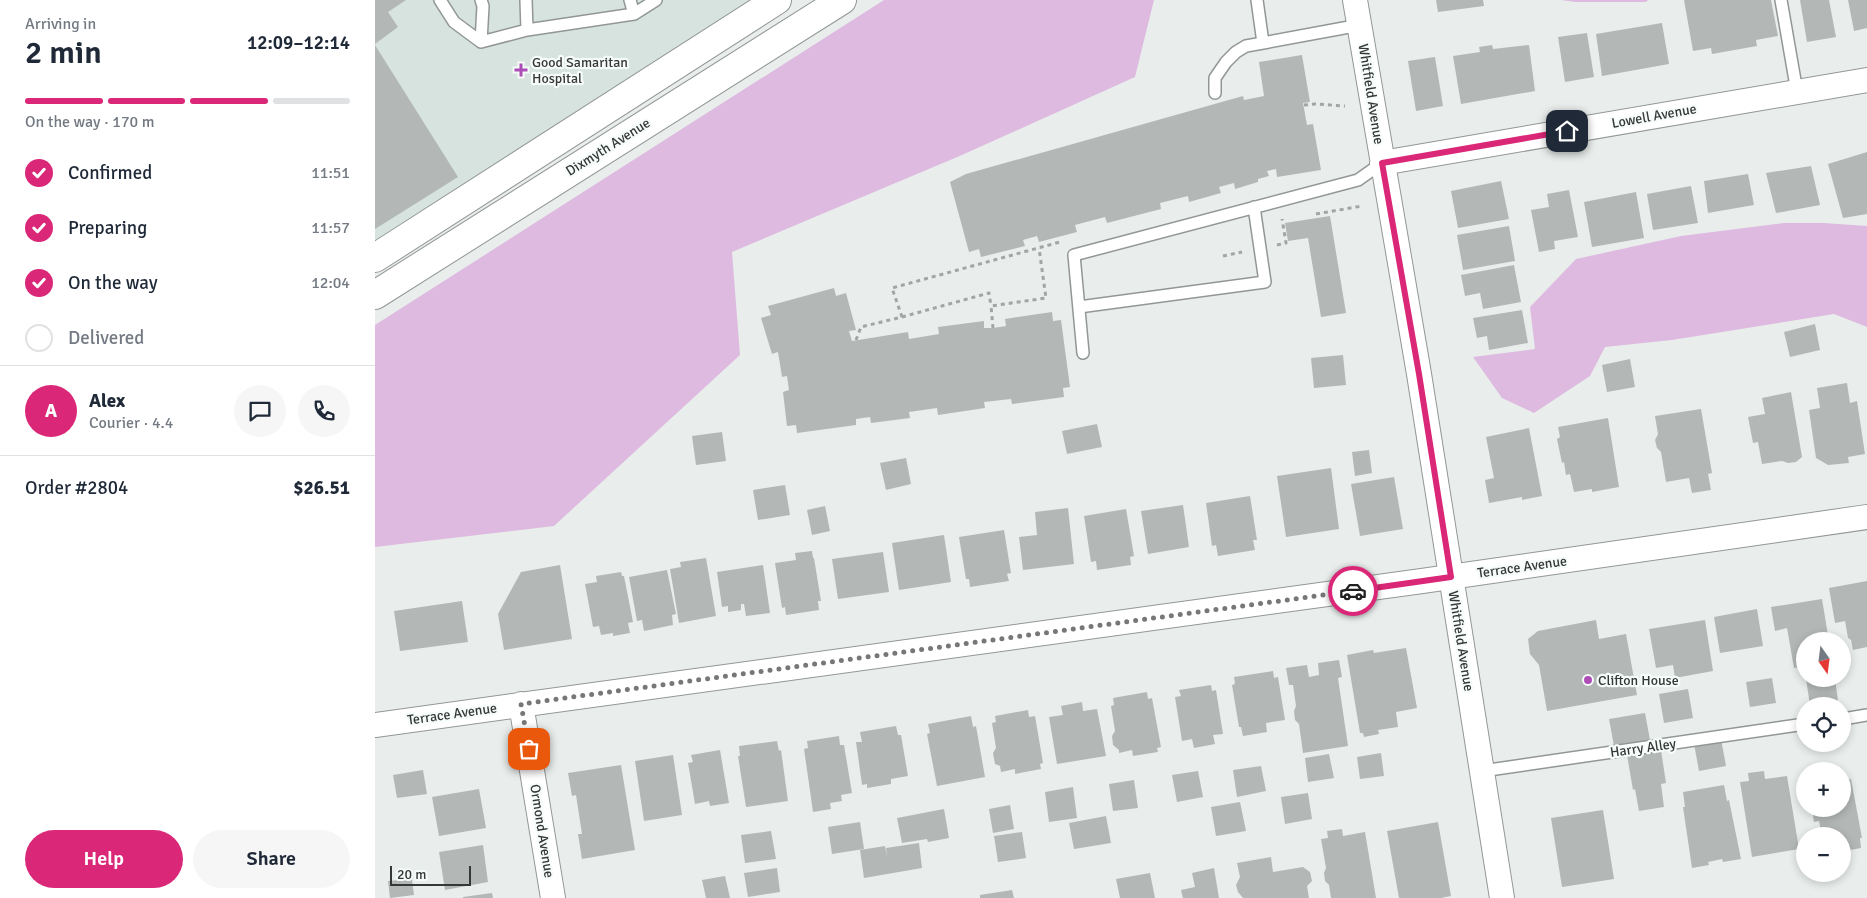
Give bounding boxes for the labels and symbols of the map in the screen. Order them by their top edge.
street label: Whitfield Avenue [1355,42,1387,146]
place label: Good Samaritan Hospital [532,54,628,87]
marker: Good Samaritan Hospital [514,63,528,77]
street label: Lowell Avenue [1610,100,1698,132]
pin [1546,110,1588,152]
street label: Dixmyth Avenue [563,114,653,180]
street label: Terrace Avenue [1476,552,1568,582]
courier [1328,566,1378,616]
street label: Whitfield Avenue [1445,589,1477,693]
north arrow [1796,632,1851,688]
place label: Clifton House [1598,672,1679,689]
marker: Clifton House [1582,674,1594,686]
street label: Terrace Avenue [406,699,498,729]
pin [508,728,550,770]
street label: Harry Alley [1609,735,1678,761]
street label: Ormond Avenue [526,783,558,879]
scale bar [390,863,471,886]

